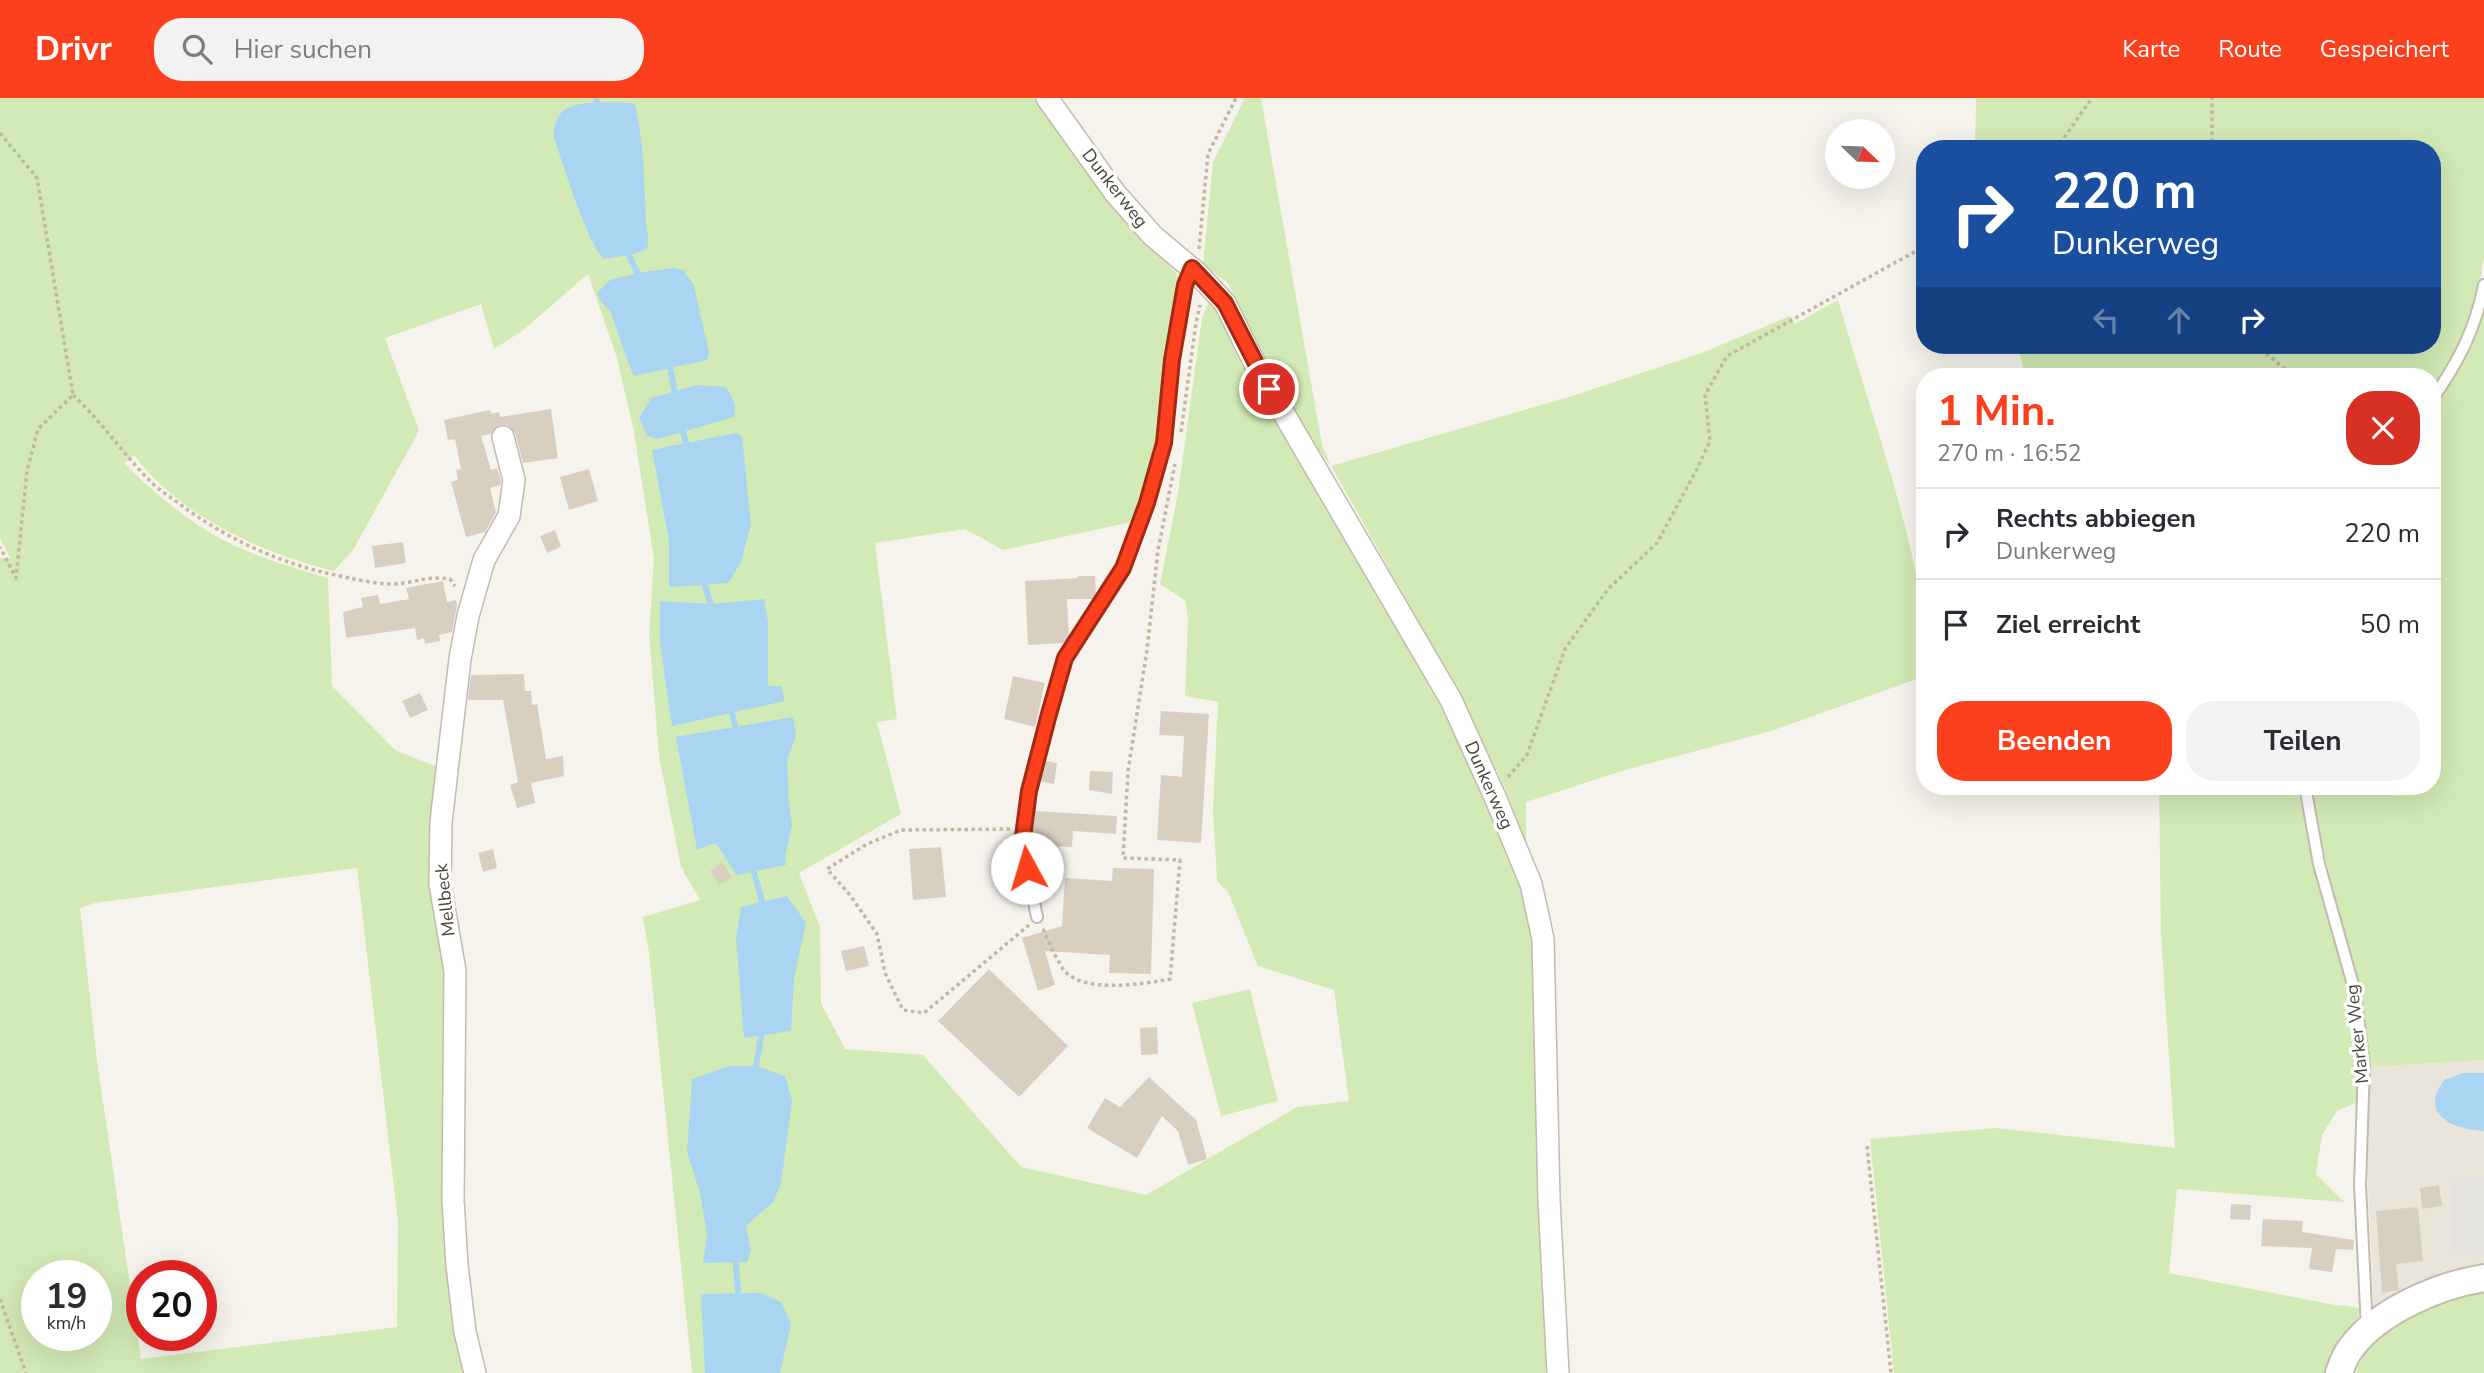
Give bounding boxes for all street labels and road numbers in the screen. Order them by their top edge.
street label: Dunkerweg [1077,144,1153,232]
street label: Dunkerweg [1459,737,1519,833]
street label: Mellbeck [429,861,461,938]
street label: Marker Weg [2340,983,2374,1085]

